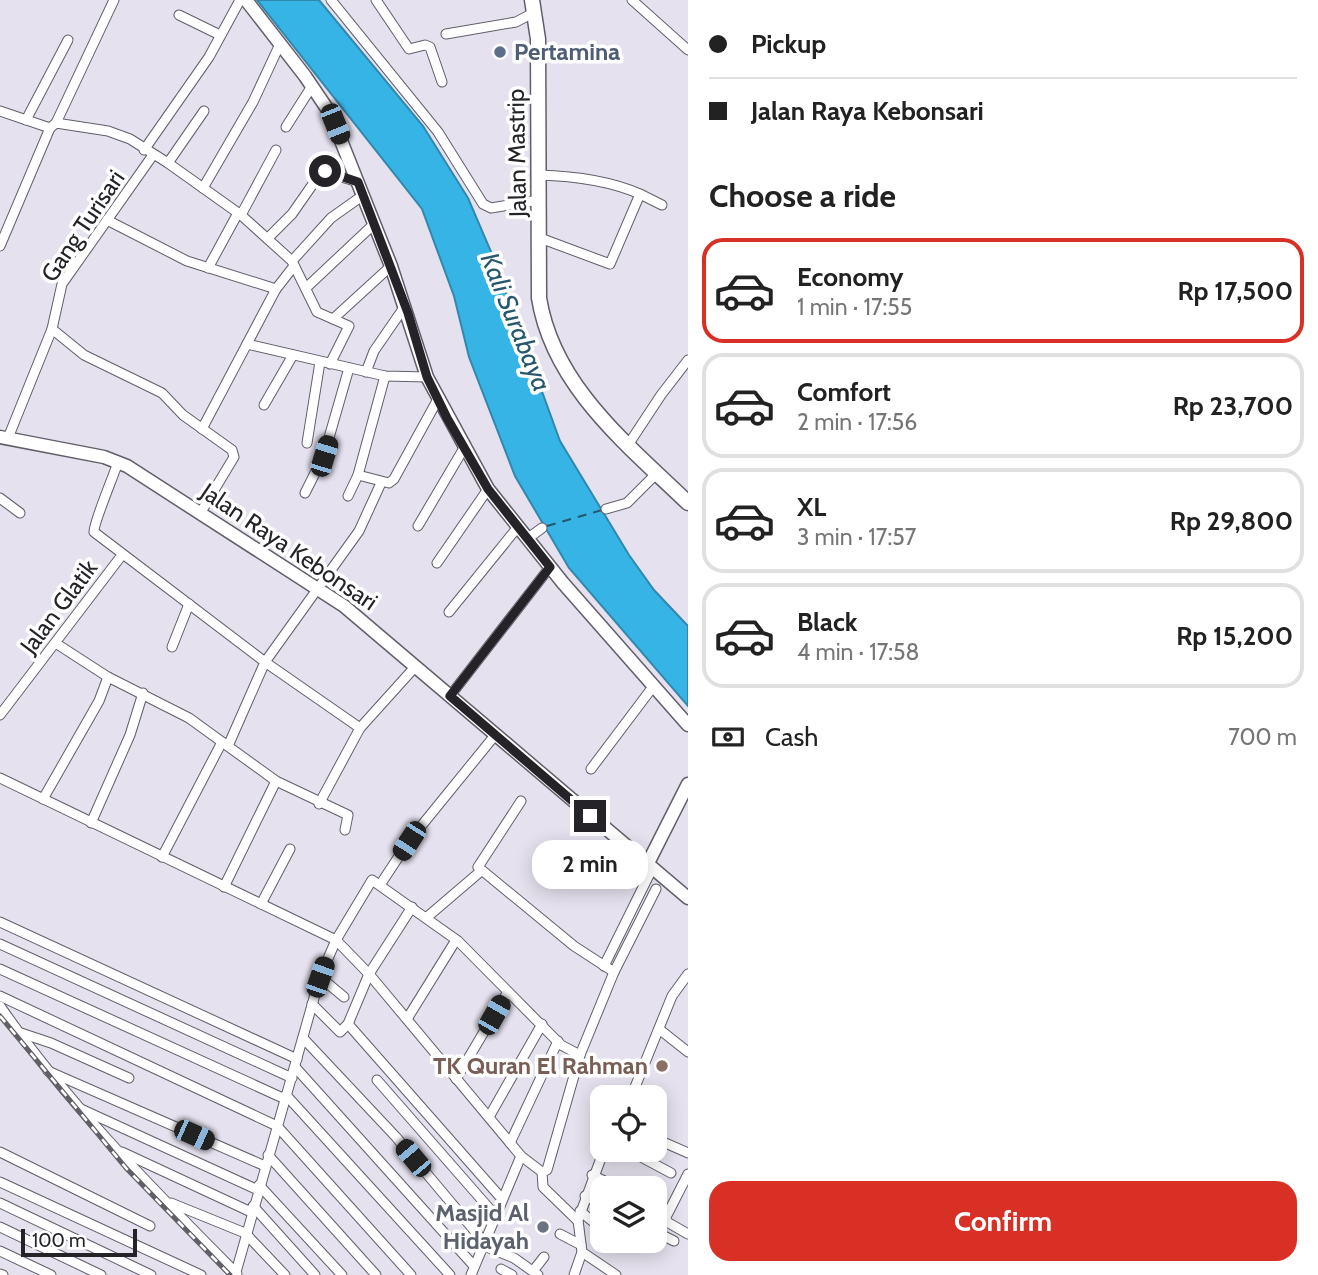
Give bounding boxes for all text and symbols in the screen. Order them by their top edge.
text: Pickup [751,28,826,60]
place label: Pertamina [514,37,620,66]
marker: Pertamina [492,44,508,60]
street label: Jalan Mastrip [501,89,532,218]
text: Jalan Raya Kebonsari [751,95,984,127]
car [318,101,353,147]
route start [309,155,341,187]
street label: Gang Turisari [35,164,131,287]
text: Choose a ride [709,176,896,215]
water label: Kali Surabaya [474,248,558,396]
icon: car [713,259,776,322]
text: Economy [797,261,903,293]
text: Rp 17,500 [1178,275,1293,307]
text: 1 min · 17:55 [797,293,912,321]
icon: car [713,374,776,437]
text: Comfort [797,376,891,408]
text: Rp 23,700 [1173,390,1293,422]
text: 2 min · 17:56 [797,408,917,436]
car [308,433,341,479]
street label: Jalan Raya Kebonsari [195,476,383,616]
icon: car [713,489,776,552]
text: XL [797,491,826,523]
text: Rp 29,800 [1170,505,1293,537]
text: 3 min · 17:57 [797,523,916,551]
street label: Jalan Glatik [13,554,104,660]
icon: car [713,604,776,667]
text: Black [797,606,857,638]
text: Rp 15,200 [1176,620,1293,652]
text: 4 min · 17:58 [797,638,919,666]
icon: cash [709,718,747,756]
text: Cash [765,721,818,753]
text: 700 m [1228,723,1297,751]
route end [574,800,606,832]
car [389,818,430,864]
callout: 2 min [532,840,648,890]
text: 2 min [562,850,618,878]
car [304,954,337,1000]
car [475,992,514,1038]
place label: TK Quran El Rahman [433,1051,648,1080]
marker: TK Quran El Rahman [654,1058,670,1074]
map controls [590,1085,667,1253]
button: locate [590,1085,667,1162]
car [171,1117,218,1153]
car [392,1135,435,1181]
button: layers [590,1176,667,1253]
button: Confirm [709,1181,1297,1261]
place label: Masjid Al Hidayah [435,1198,529,1255]
marker: Masjid Al Hidayah [535,1219,551,1235]
scale bar [21,1226,136,1258]
text: 100 m [32,1229,86,1252]

